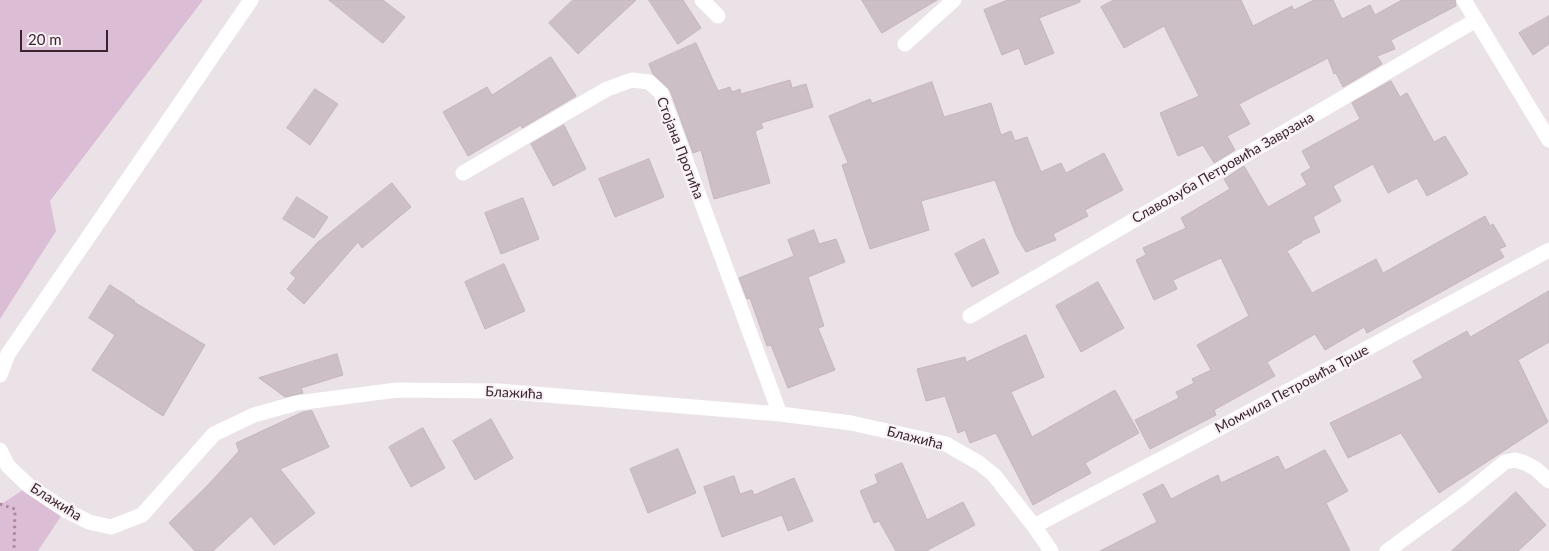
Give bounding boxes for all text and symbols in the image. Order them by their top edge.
scale bar [22,20,110,52]
text: 20 m [28,30,62,48]
street label: Стојана Протића [653,95,707,201]
street label: Славољуба Петровића Заврзана [1129,109,1317,227]
street label: Момчила Петровића Трше [1212,341,1372,437]
street label: Блажића [485,383,543,403]
street label: Блажића [885,423,945,453]
street label: Блажића [27,480,85,524]

